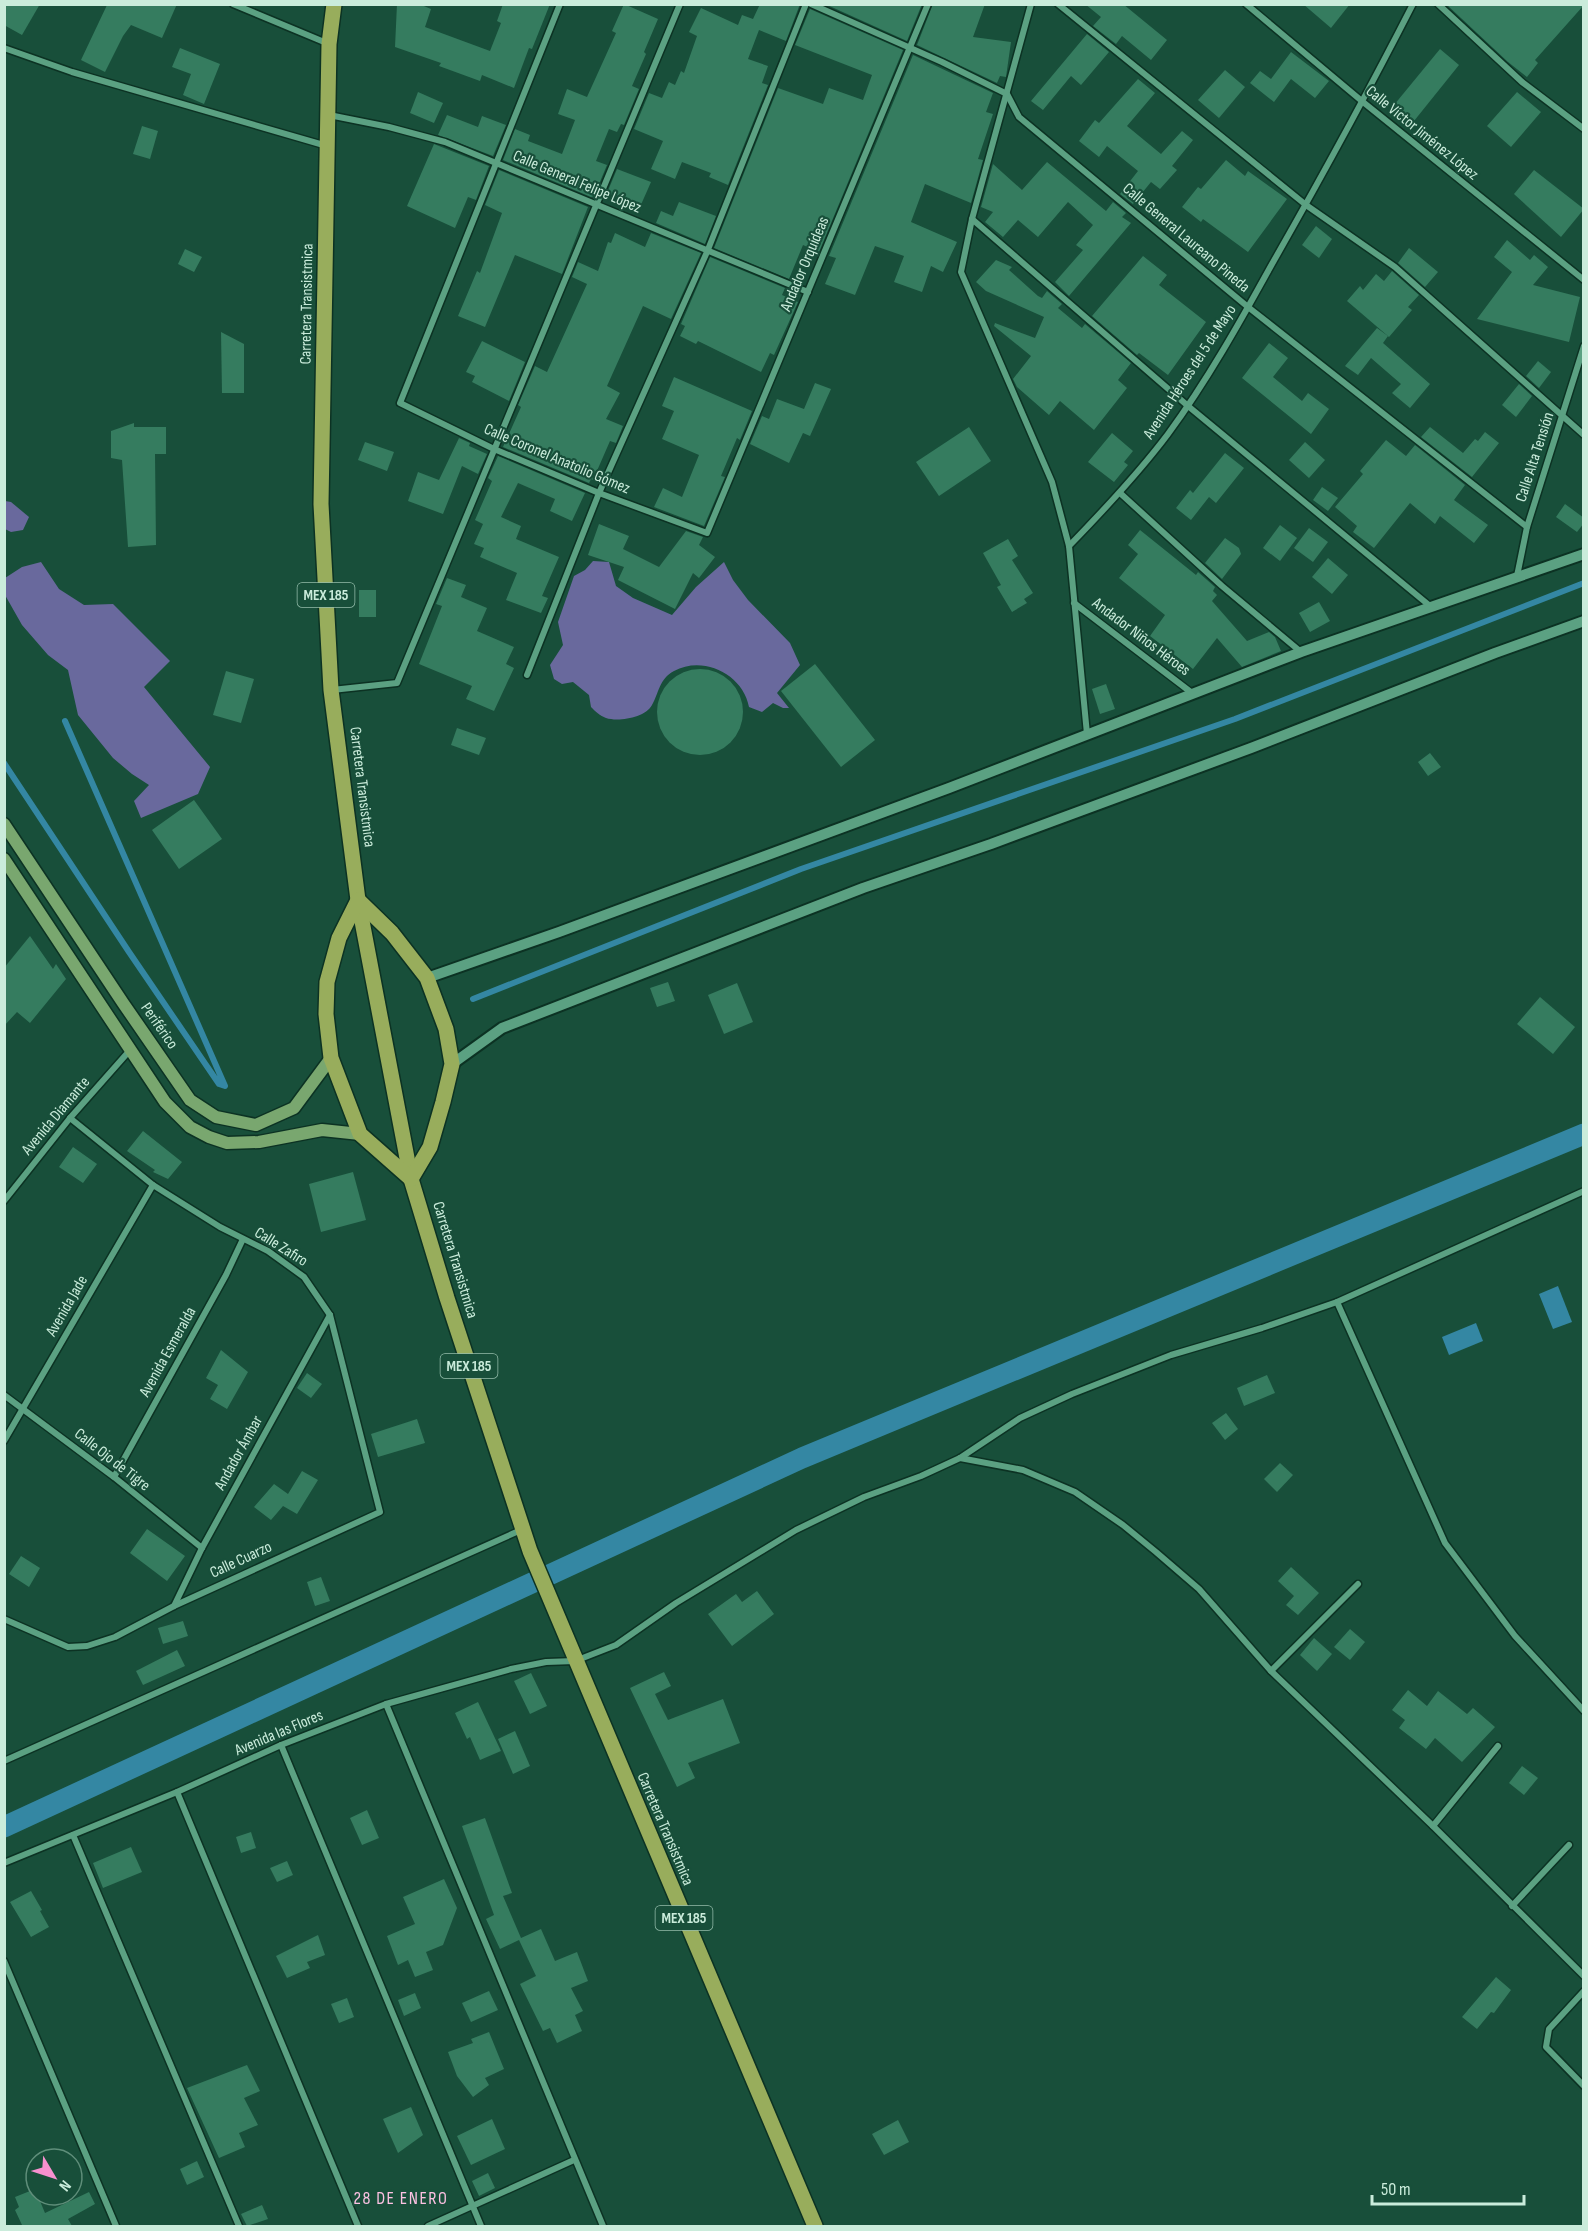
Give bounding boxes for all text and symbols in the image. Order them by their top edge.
street label: Calle Víctor Jiménez López [1362,82,1482,184]
street label: Calle General Felipe López [510,146,644,218]
street label: Calle General Laureano Pineda [1119,179,1253,297]
street label: Andador Orquídeas [776,214,834,315]
street label: Carretera Transistmica [296,243,318,365]
street label: Avenida Héroes del 5 de Mayo [1139,301,1240,443]
street label: Calle Alta Tensión [1512,410,1558,504]
street label: Calle Coronel Anatolio Gómez [481,420,633,498]
road number: MEX 185 [298,583,354,607]
street label: Andador Niños Héroes [1087,593,1194,680]
street label: Carretera Transistmica [345,726,379,848]
street label: Periférico [136,999,182,1053]
street label: Avenida Diamante [17,1073,94,1160]
street label: Carretera Transistmica [428,1199,482,1321]
street label: Calle Zafiro [251,1223,311,1271]
street label: Avenida Jade [42,1272,92,1341]
street label: Avenida Esmeralda [135,1304,200,1401]
road number: MEX 185 [440,1354,498,1378]
street label: Andador Ámbar [210,1412,267,1494]
street label: Calle Ojo de Tigre [70,1425,154,1495]
street label: Calle Cuarzo [207,1537,275,1583]
street label: Avenida las Flores [231,1706,326,1760]
street label: Carretera Transistmica [633,1770,697,1888]
road number: MEX 185 [656,1906,712,1930]
north arrow [24,2147,84,2207]
scale bar [1372,2168,1524,2206]
text: N [54,2176,75,2195]
text: 50 m [1381,2179,1411,2200]
district label: 28 DE ENERO [354,2188,448,2209]

